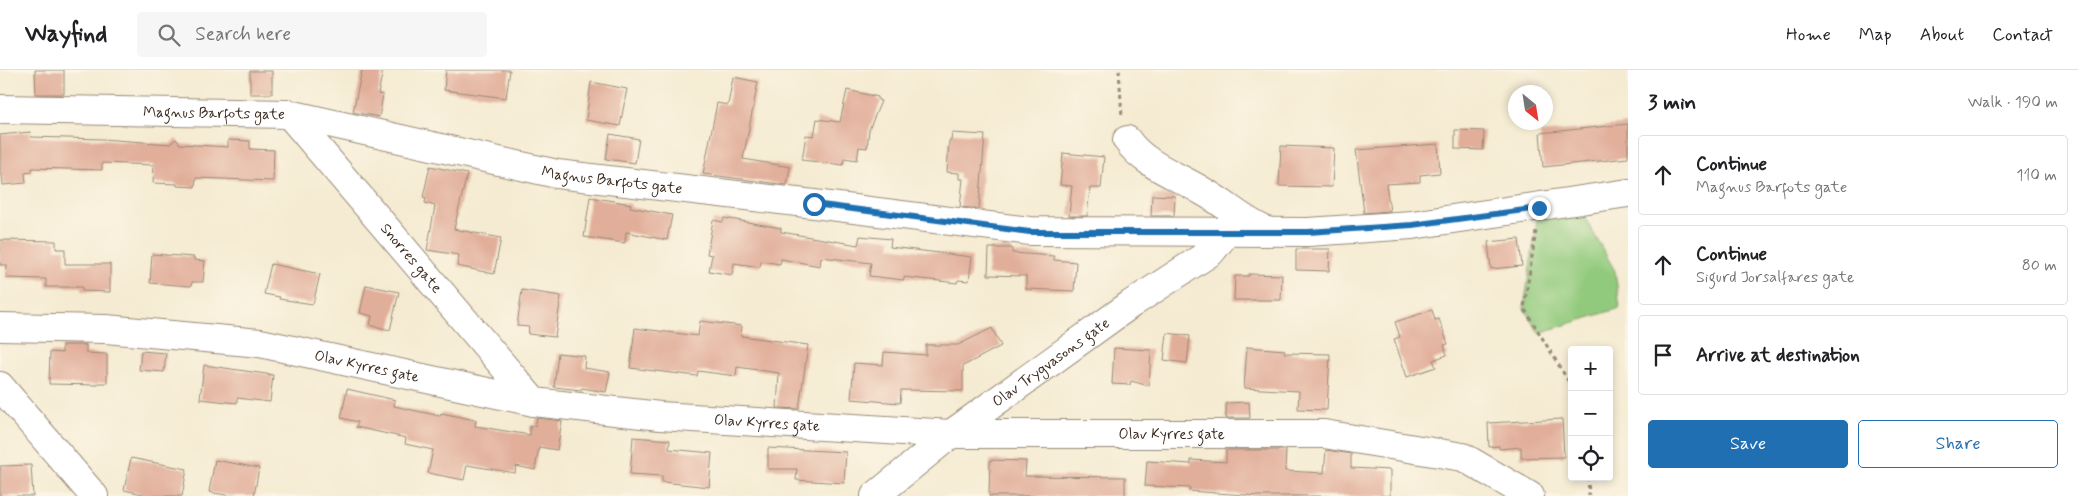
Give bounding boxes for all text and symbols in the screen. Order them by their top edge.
search box [137,12,487,57]
text: Wayfind [25,19,107,50]
icon: search [155,21,183,49]
text: Search here [195,22,291,47]
text: Home [1786,23,1831,47]
text: Map [1859,23,1892,47]
text: About [1920,23,1964,47]
text: Contact [1992,23,2053,47]
north arrow [1508,85,1553,130]
text: 3 min [1648,89,1696,117]
text: Walk · 190 m [1968,92,2058,113]
street label: Magnus Barfots gate [143,102,285,126]
text: Continue [1696,152,1767,177]
icon: ahead [1649,161,1677,189]
street label: Magnus Barfots gate [539,162,684,200]
text: 110 m [2016,165,2057,186]
text: Magnus Barfots gate [1696,177,1847,198]
route start [803,193,826,216]
route end [1528,197,1551,220]
street label: Snorres gate [375,219,446,298]
text: Continue [1696,242,1767,267]
icon: ahead [1649,251,1677,279]
text: 80 m [2022,255,2057,276]
text: Sigurd Jorsalfares gate [1696,267,1855,288]
street label: Olav Trygvasons gate [989,314,1114,412]
icon: arrive [1649,341,1677,369]
text: Arrive at destination [1696,343,1860,368]
street label: Olav Kyrres gate [313,346,421,388]
map controls [1568,346,1613,481]
button: + [1568,346,1613,391]
button: − [1568,391,1613,436]
street label: Olav Kyrres gate [713,410,821,437]
button: Save [1648,420,1848,468]
button: Share [1858,420,2058,468]
street label: Olav Kyrres gate [1119,425,1225,446]
button: locate [1568,436,1613,481]

